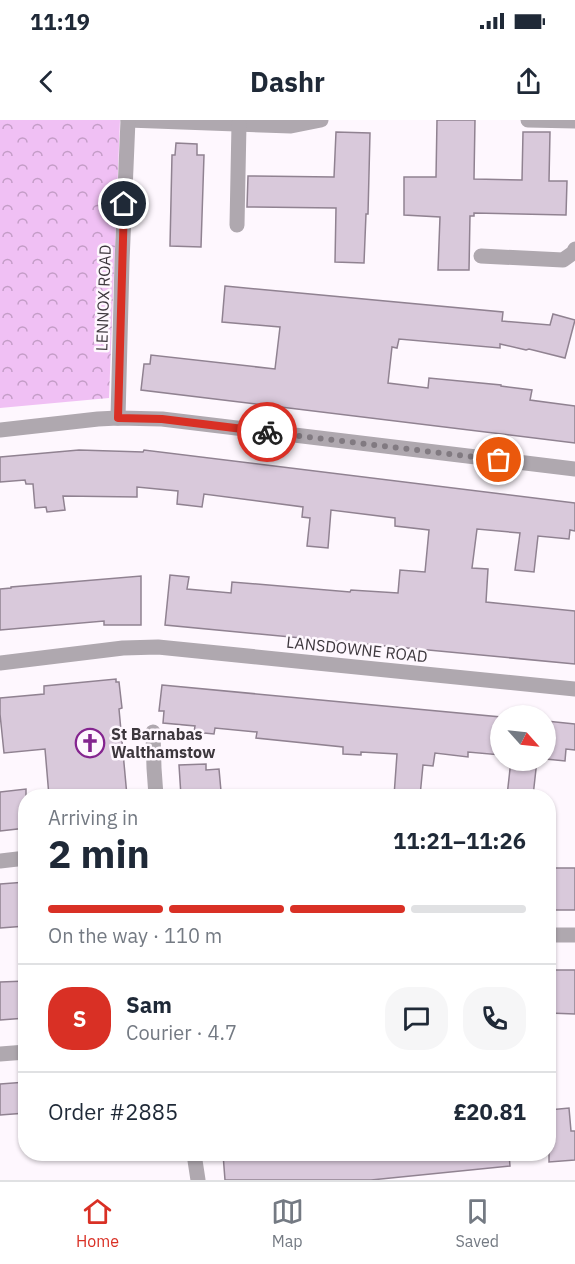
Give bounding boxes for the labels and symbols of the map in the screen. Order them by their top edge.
pin [98,178,149,229]
street label: LENNOX ROAD [91,244,115,352]
courier [237,402,297,462]
pin [473,434,524,485]
street label: LANSDOWNE ROAD [285,632,429,666]
north arrow [490,705,556,771]
place label: St Barnabas Walthamstow [111,724,216,762]
church icon: St Barnabas Walthamstow [74,727,106,759]

